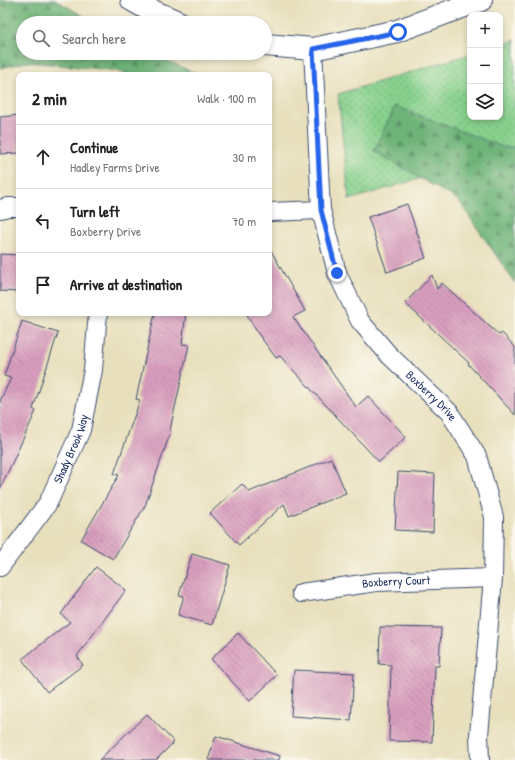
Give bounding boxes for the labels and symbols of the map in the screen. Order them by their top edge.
route start [389,23,407,41]
route end [328,264,346,282]
street label: Boxberry Drive [402,366,462,424]
street label: Shady Brook Way [49,413,92,486]
street label: Boxberry Court [361,571,431,592]

